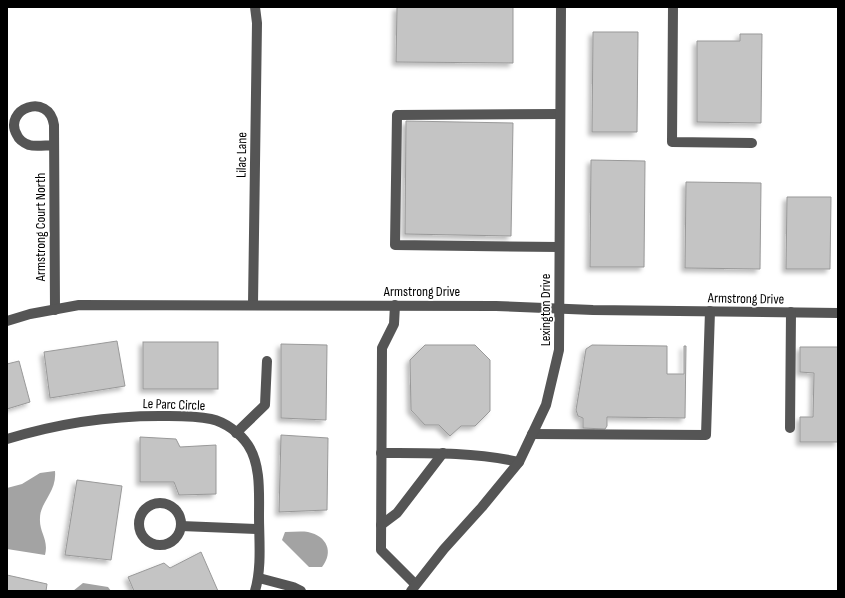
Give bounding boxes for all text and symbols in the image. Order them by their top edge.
street label: Lilac Lane [233,132,250,178]
street label: Armstrong Court North [32,173,49,282]
street label: Lexington Drive [537,274,554,346]
street label: Armstrong Drive [383,283,460,300]
street label: Armstrong Drive [707,289,784,308]
street label: Le Parc Circle [142,395,206,414]

